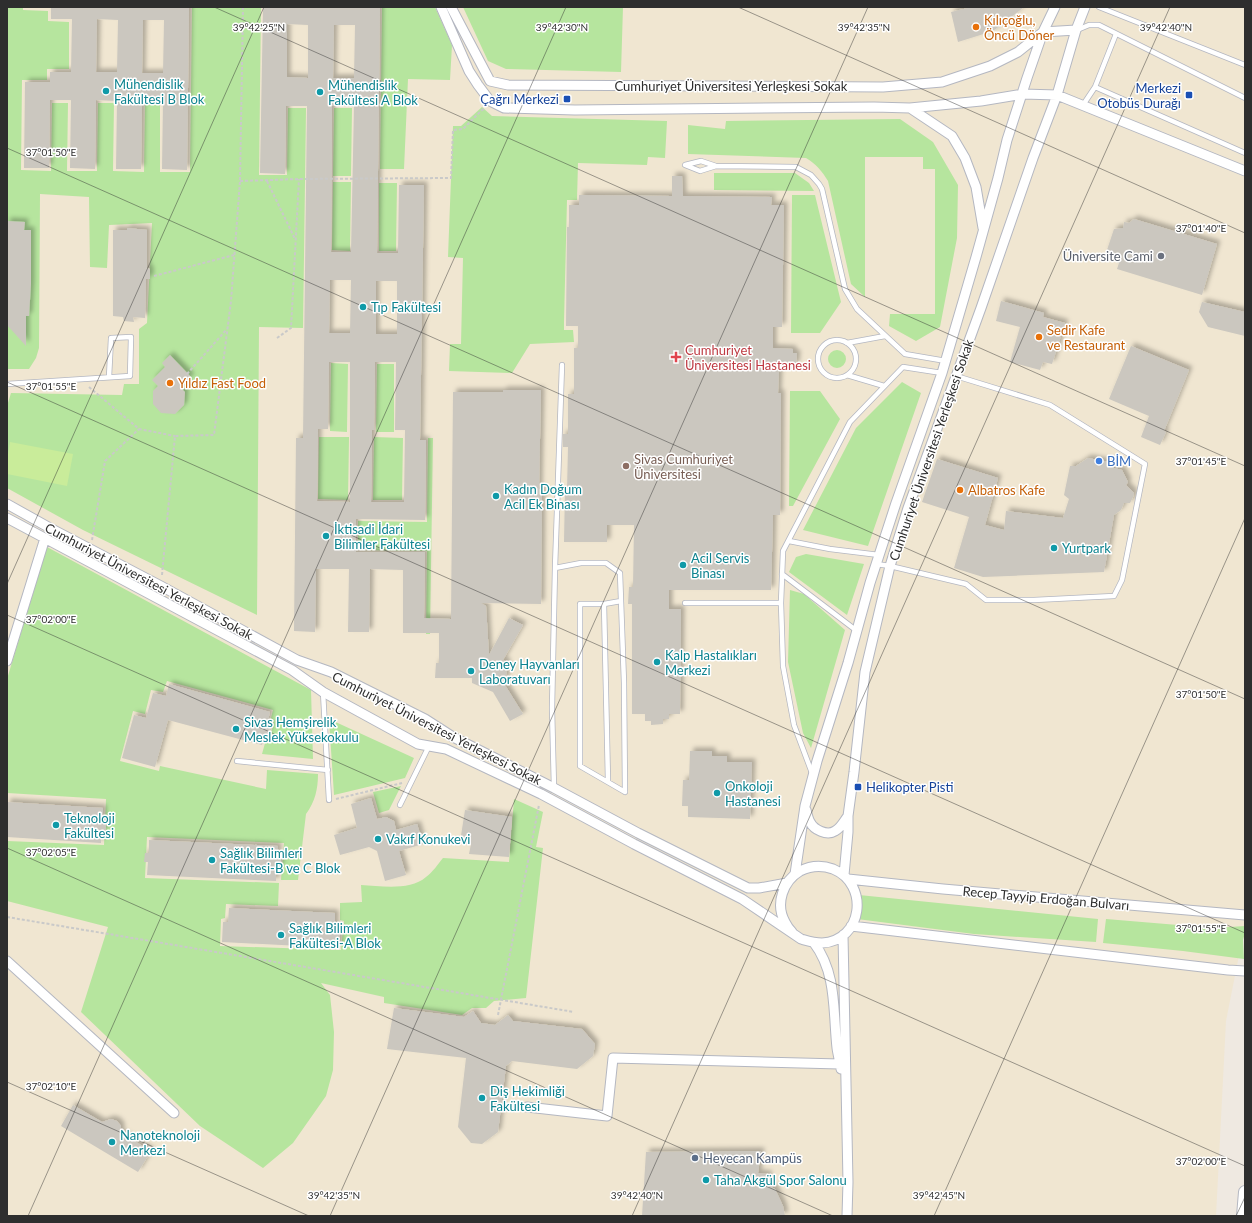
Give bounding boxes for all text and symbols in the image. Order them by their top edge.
place label: Kılıçoğlu, Öncü Döner [984,12,1055,43]
text: 39°42'25"N [233,21,285,33]
text: 39°42'30"N [536,21,588,33]
text: 39°42'35"N [838,21,890,33]
text: 39°42'40"N [1140,21,1192,33]
marker: Kılıçoğlu, Öncü Döner [971,22,981,32]
place label: Mühendislik Fakültesi B Blok [114,76,205,107]
place label: Mühendislik Fakültesi A Blok [328,77,418,108]
street label: Cumhuriyet Üniversitesi Yerleşkesi Sokak [615,78,848,94]
place label: Merkezi Otobüs Durağı [1097,80,1181,111]
marker: Mühendislik Fakültesi B Blok [101,86,111,96]
marker: Mühendislik Fakültesi A Blok [315,87,325,97]
marker: Merkezi Otobüs Durağı [1184,90,1194,100]
place label: Çağrı Merkezi [480,91,559,107]
marker: Çağrı Merkezi [562,94,572,104]
text: 37°01'50"E [26,146,76,158]
text: 37°01'40"E [1176,222,1226,234]
place label: Üniversite Cami [1063,248,1153,264]
marker: Üniversite Cami [1156,251,1166,261]
place label: Tıp Fakültesi [371,299,441,315]
marker: Tıp Fakültesi [358,302,368,312]
place label: Sedir Kafe ve Restaurant [1047,322,1126,353]
marker: Sedir Kafe ve Restaurant [1034,332,1044,342]
street label: Cumhuriyet Üniversitesi Yerleşkesi Sokak [886,337,977,563]
place label: Cumhuriyet Üniversitesi Hastanesi [685,342,811,373]
marker: Cumhuriyet Üniversitesi Hastanesi [670,351,682,363]
place label: Yıldız Fast Food [178,375,266,391]
marker: Yıldız Fast Food [165,378,175,388]
text: 37°01'55"E [26,380,76,392]
place label: Sivas Cumhuriyet Üniversitesi [634,451,733,482]
place label: BİM [1107,453,1131,469]
text: 37°01'45"E [1176,455,1226,467]
marker: BİM [1094,456,1104,466]
marker: Sivas Cumhuriyet Üniversitesi [621,461,631,471]
place label: Kadın Doğum Acil Ek Binası [504,481,582,512]
place label: Albatros Kafe [968,482,1045,498]
marker: Albatros Kafe [955,485,965,495]
marker: Kadın Doğum Acil Ek Binası [491,491,501,501]
street label: Cumhuriyet Üniversitesi Yerleşkesi Sokak [42,519,256,643]
place label: İktisadi İdari Bilimler Fakültesi [334,521,430,552]
marker: İktisadi İdari Bilimler Fakültesi [321,531,331,541]
place label: Yurtpark [1062,540,1111,556]
marker: Yurtpark [1049,543,1059,553]
place label: Acil Servis Binası [691,550,750,581]
marker: Acil Servis Binası [678,560,688,570]
text: 37°02'00"E [26,613,76,625]
place label: Kalp Hastalıkları Merkezi [665,647,757,678]
place label: Deney Hayvanları Laboratuvarı [479,656,580,687]
marker: Kalp Hastalıkları Merkezi [652,657,662,667]
marker: Deney Hayvanları Laboratuvarı [466,666,476,676]
street label: Cumhuriyet Üniversitesi Yerleşkesi Sokak [330,668,545,788]
text: 37°01'50"E [1176,688,1226,700]
place label: Sivas Hemşirelik Meslek Yüksekokulu [244,714,359,745]
marker: Sivas Hemşirelik Meslek Yüksekokulu [231,724,241,734]
place label: Onkoloji Hastanesi [725,778,781,809]
place label: Helikopter Pisti [866,779,953,795]
marker: Helikopter Pisti [853,782,863,792]
marker: Onkoloji Hastanesi [712,788,722,798]
place label: Teknoloji Fakültesi [64,810,115,841]
marker: Teknoloji Fakültesi [51,820,61,830]
place label: Vakıf Konukevi [386,831,470,847]
marker: Vakıf Konukevi [373,834,383,844]
place label: Sağlık Bilimleri Fakültesi-B ve C Blok [220,845,341,876]
text: 37°02'05"E [26,846,76,858]
marker: Sağlık Bilimleri Fakültesi-B ve C Blok [207,855,217,865]
street label: Recep Tayyip Erdoğan Bulvarı [962,883,1130,913]
place label: Sağlık Bilimleri Fakültesi-A Blok [289,920,381,951]
text: 37°01'55"E [1176,922,1226,934]
marker: Sağlık Bilimleri Fakültesi-A Blok [276,930,286,940]
text: 37°02'10"E [26,1080,76,1092]
place label: Diş Hekimliği Fakültesi [490,1083,565,1114]
marker: Diş Hekimliği Fakültesi [477,1093,487,1103]
place label: Nanoteknoloji Merkezi [120,1127,200,1158]
marker: Nanoteknoloji Merkezi [107,1137,117,1147]
place label: Heyecan Kampüs [703,1150,802,1166]
marker: Heyecan Kampüs [690,1153,700,1163]
text: 37°02'00"E [1176,1155,1226,1167]
place label: Taha Akgül Spor Salonu [714,1172,847,1188]
marker: Taha Akgül Spor Salonu [701,1175,711,1185]
text: 39°42'35"N [308,1189,360,1201]
text: 39°42'40"N [611,1189,663,1201]
text: 39°42'45"N [913,1189,965,1201]

